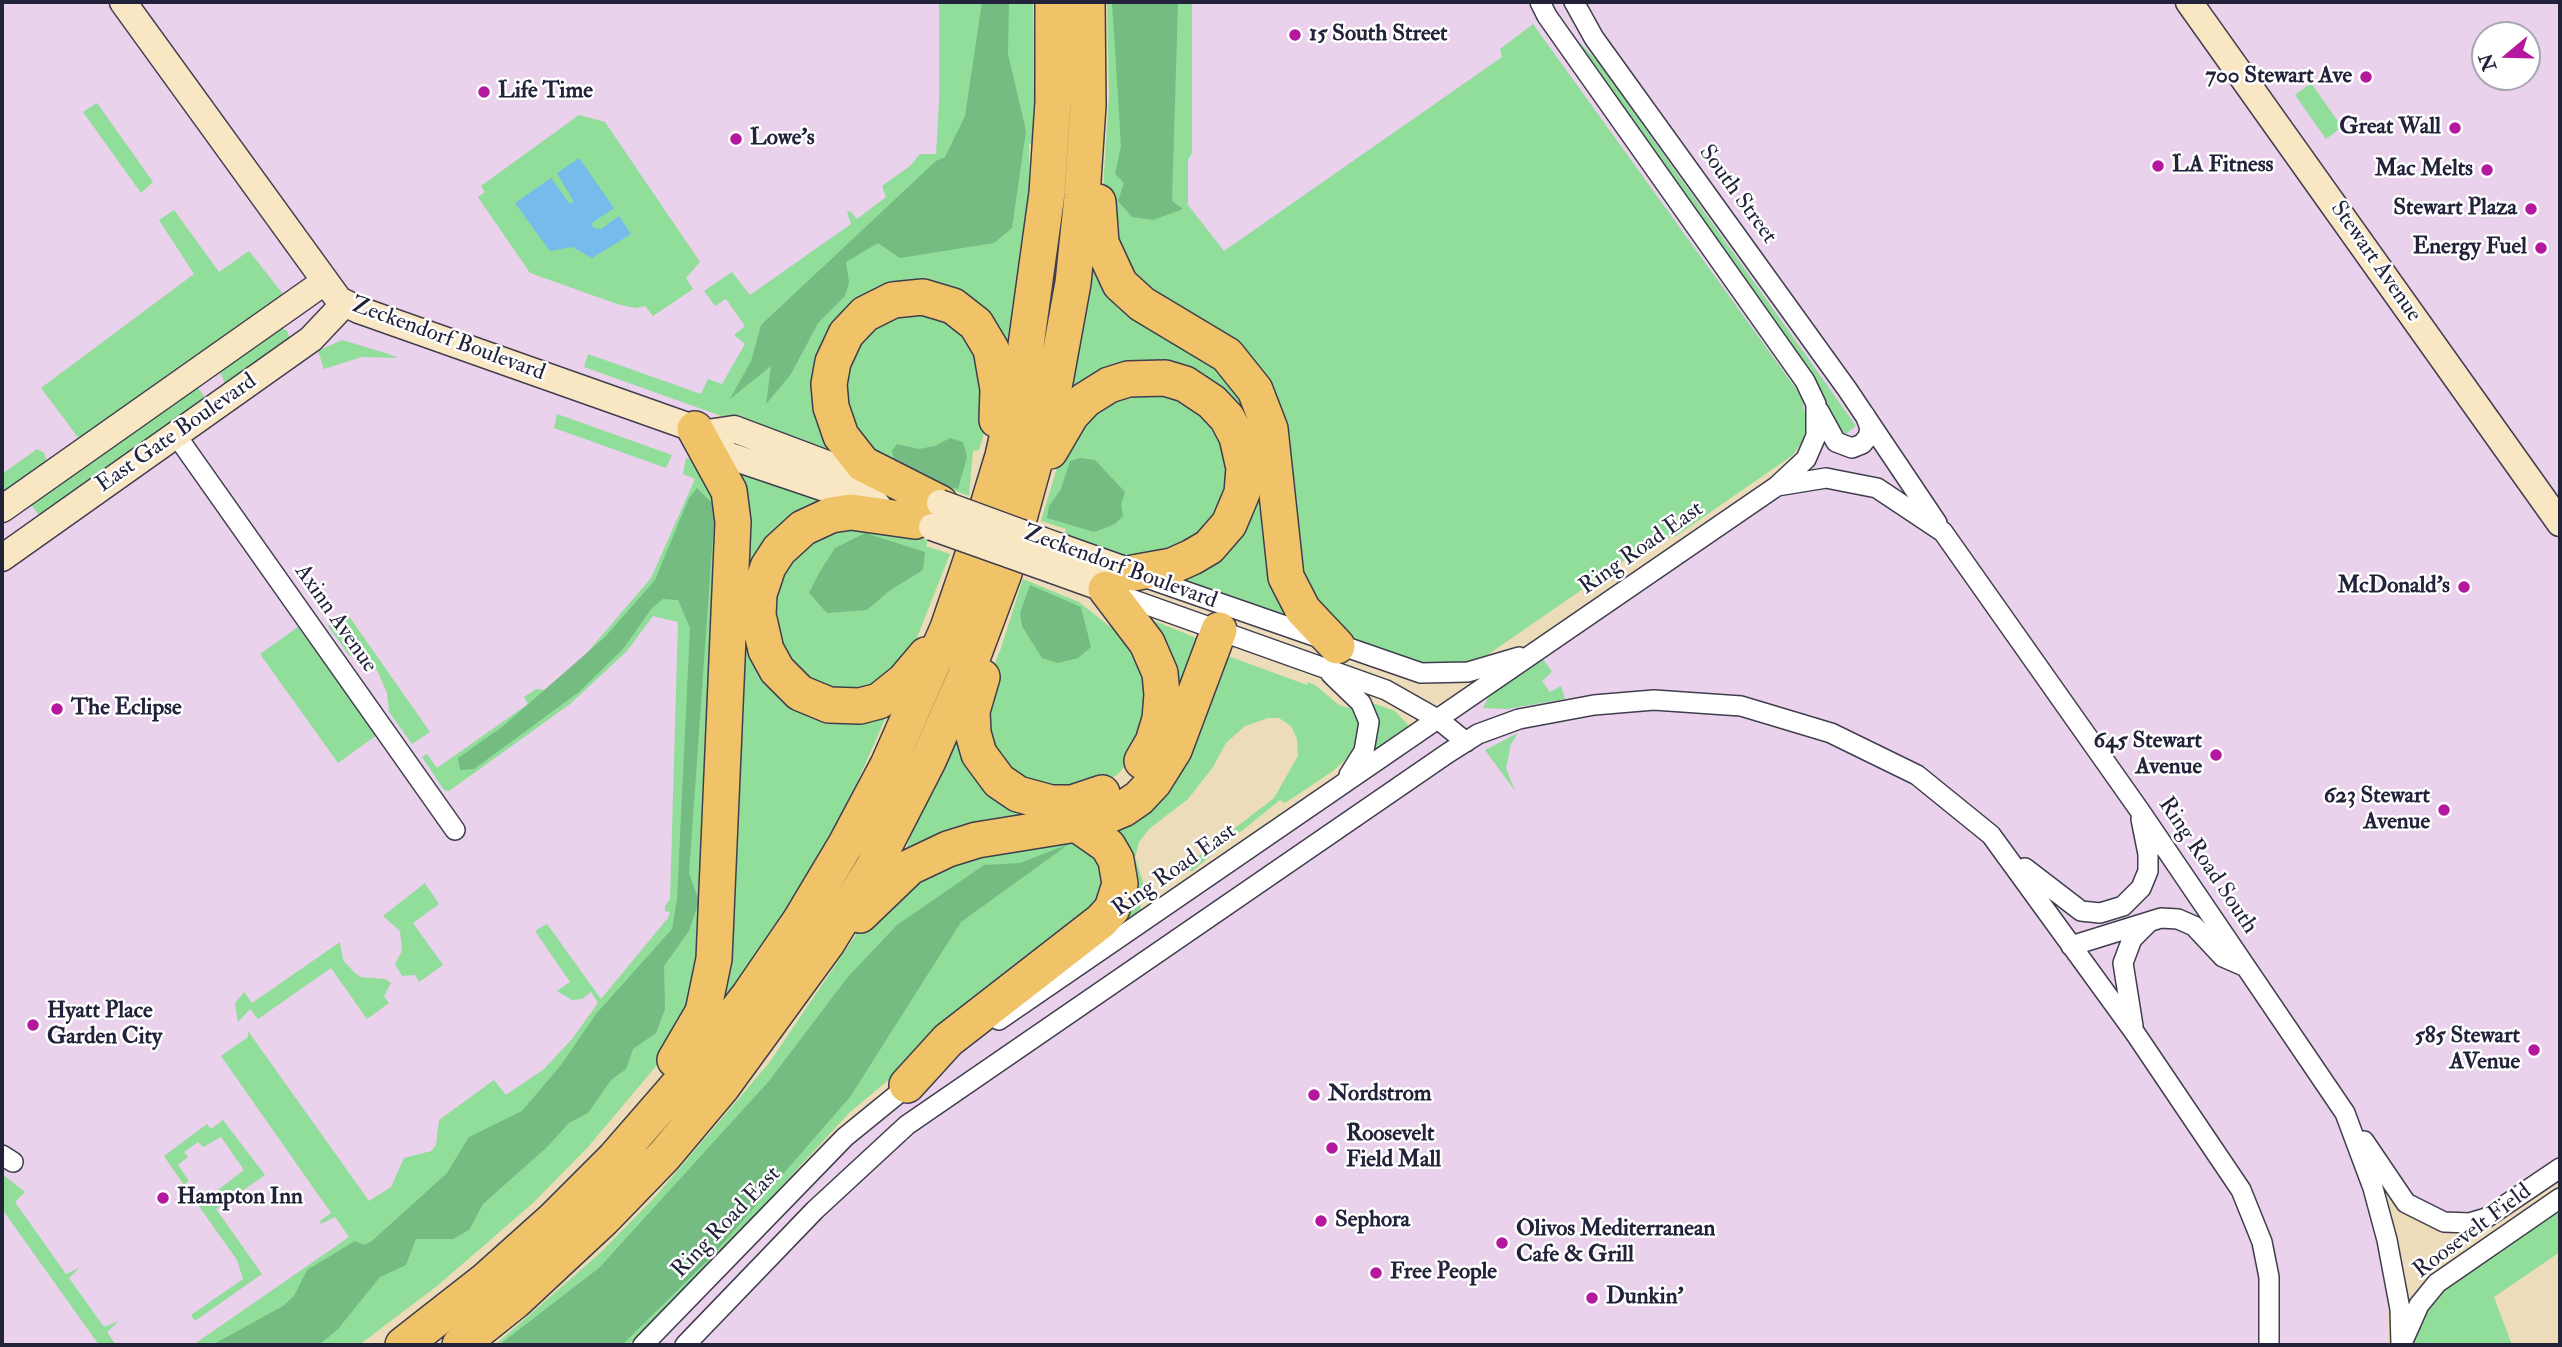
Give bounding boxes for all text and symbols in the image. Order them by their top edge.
place label: 15 South Street [1309,21,1448,49]
north arrow [2471,21,2541,91]
marker: 15 South Street [1287,27,1303,43]
text: N [2474,50,2502,74]
place label: 700 Stewart Ave [2205,63,2352,91]
marker: 700 Stewart Ave [2358,69,2374,85]
place label: Life Time [498,78,593,106]
marker: Life Time [476,84,492,100]
place label: Great Wall [2339,114,2441,142]
marker: Great Wall [2447,120,2463,136]
place label: Lowe's [750,125,815,153]
marker: Lowe's [728,131,744,147]
street label: South Street [1692,140,1782,250]
place label: LA Fitness [2172,152,2273,180]
place label: Mac Melts [2375,156,2473,184]
marker: LA Fitness [2150,158,2166,174]
marker: Mac Melts [2479,162,2495,178]
place label: Stewart Plaza [2393,195,2517,223]
street label: Stewart Avenue [2323,196,2427,328]
marker: Stewart Plaza [2523,201,2539,217]
place label: Energy Fuel [2413,234,2527,262]
marker: Energy Fuel [2533,240,2549,256]
street label: Zeckendorf Boulevard [347,292,549,388]
street label: East Gate Boulevard [92,368,262,500]
street label: Ring Road East [1575,496,1709,602]
street label: Zeckendorf Boulevard [1019,520,1221,616]
street label: Axinn Avenue [288,559,382,679]
place label: McDonald's [2337,573,2450,601]
marker: McDonald's [2456,579,2472,595]
place label: The Eclipse [71,695,182,723]
marker: The Eclipse [49,701,65,717]
place label: 645 Stewart Avenue [2094,728,2202,782]
marker: 645 Stewart Avenue [2208,747,2224,763]
place label: 623 Stewart Avenue [2324,783,2430,837]
street label: Ring Road South [2151,792,2263,940]
marker: 623 Stewart Avenue [2436,802,2452,818]
street label: Ring Road East [1108,818,1242,924]
place label: Hyatt Place Garden City [47,998,162,1052]
marker: Hyatt Place Garden City [25,1017,41,1033]
place label: 585 Stewart AVenue [2415,1023,2520,1077]
marker: 585 Stewart AVenue [2526,1042,2542,1058]
place label: Nordstrom [1328,1081,1432,1109]
marker: Nordstrom [1306,1087,1322,1103]
place label: Roosevelt Field Mall [1346,1121,1441,1175]
marker: Roosevelt Field Mall [1324,1140,1340,1156]
street label: Ring Road East [667,1161,787,1285]
street label: Roosevelt Field [2409,1179,2537,1285]
place label: Hampton Inn [177,1184,303,1212]
marker: Hampton Inn [155,1190,171,1206]
place label: Sephora [1335,1207,1410,1235]
marker: Sephora [1313,1213,1329,1229]
place label: Olivos Mediterranean Cafe & Grill [1516,1216,1715,1270]
marker: Olivos Mediterranean Cafe & Grill [1494,1235,1510,1251]
place label: Free People [1390,1259,1497,1287]
marker: Free People [1368,1265,1384,1281]
place label: Dunkin' [1606,1284,1683,1312]
marker: Dunkin' [1584,1290,1600,1306]

